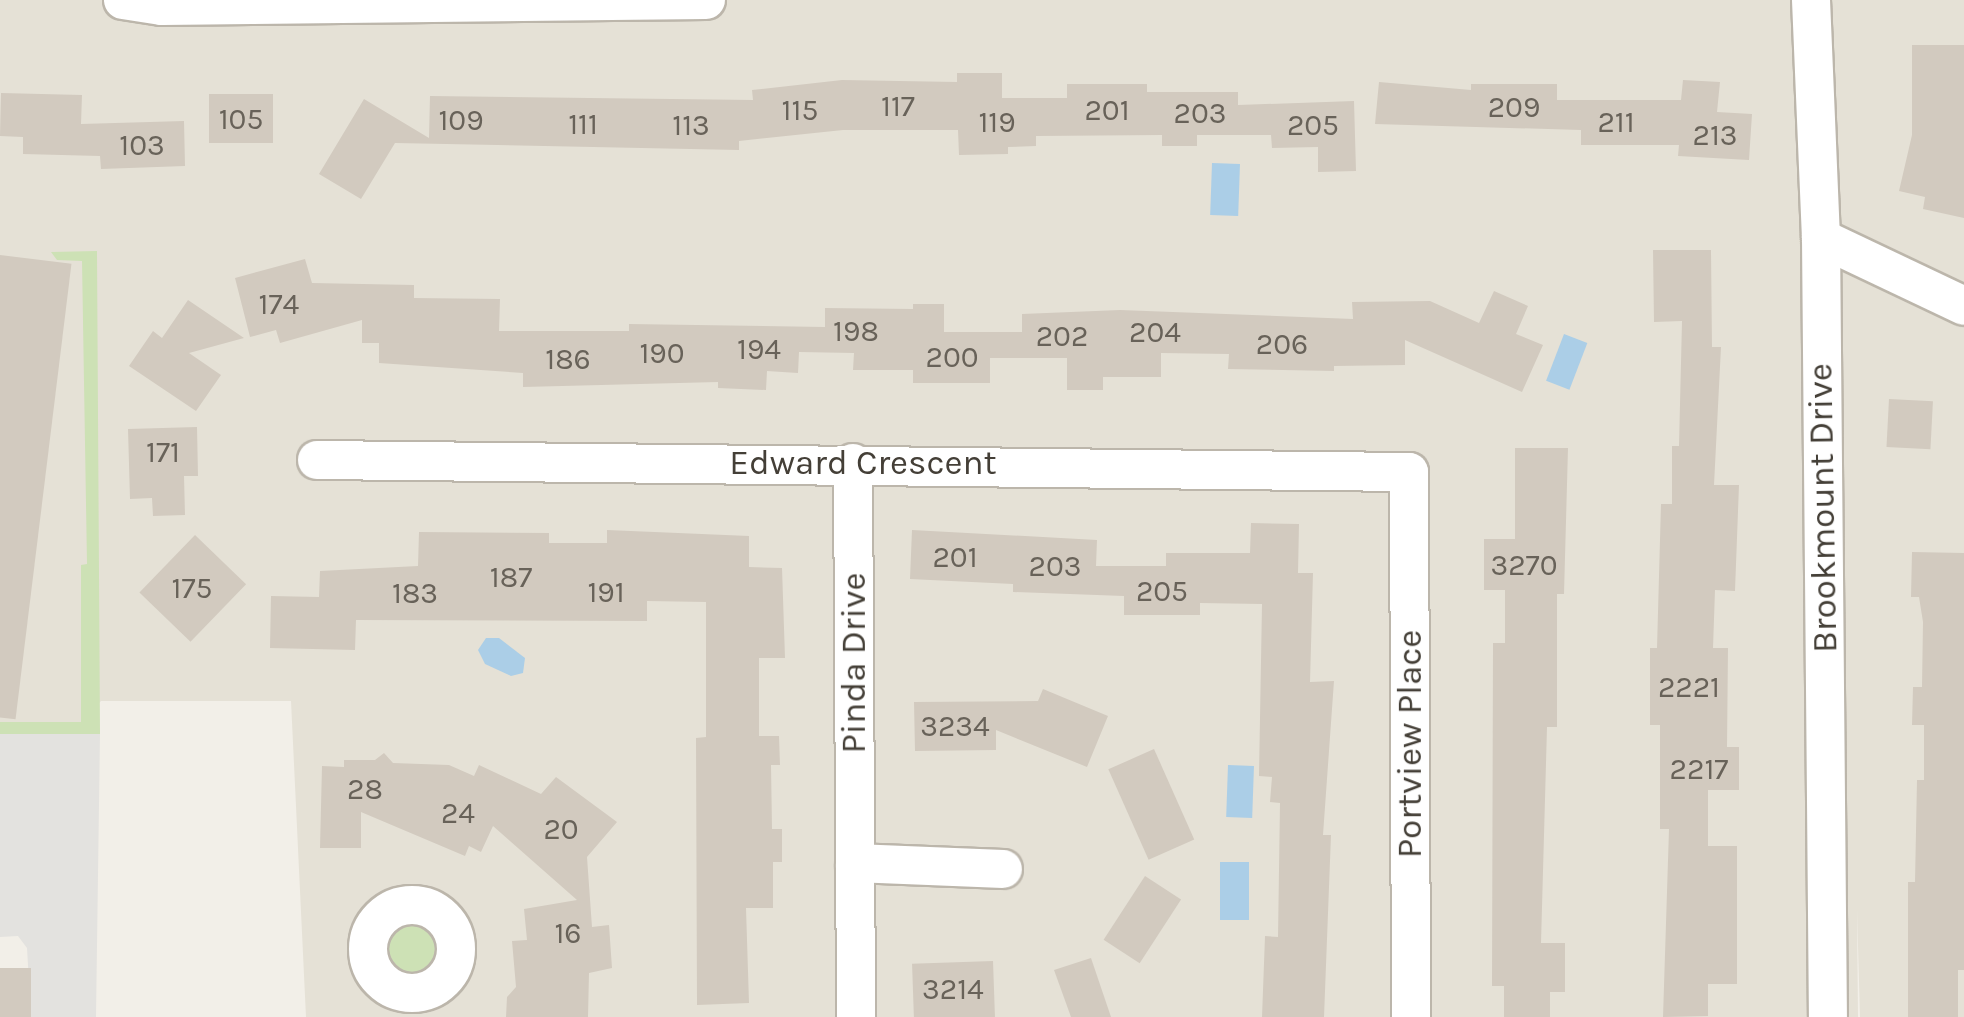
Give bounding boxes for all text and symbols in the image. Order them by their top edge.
house number: 117 [881,88,915,124]
house number: 209 [1488,89,1540,125]
house number: 115 [782,92,818,128]
house number: 201 [1084,92,1130,128]
house number: 203 [1174,95,1226,131]
house number: 105 [219,101,263,137]
house number: 109 [438,102,484,138]
house number: 119 [978,104,1016,140]
house number: 211 [1597,104,1635,140]
house number: 111 [568,106,598,142]
house number: 113 [672,107,710,143]
house number: 205 [1287,107,1339,143]
house number: 213 [1692,117,1738,153]
house number: 103 [119,127,165,163]
house number: 174 [259,286,299,322]
house number: 198 [833,313,879,349]
house number: 204 [1129,314,1181,350]
house number: 202 [1036,318,1088,354]
house number: 206 [1256,326,1308,362]
house number: 194 [737,331,781,367]
house number: 190 [639,335,685,371]
house number: 200 [926,339,978,375]
house number: 186 [545,341,591,377]
street label: Brookmount Drive [1799,363,1847,653]
house number: 171 [146,434,180,470]
street label: Edward Crescent [729,442,997,484]
house number: 201 [932,539,978,575]
house number: 3270 [1491,547,1557,583]
house number: 203 [1029,548,1081,584]
house number: 187 [490,559,532,595]
house number: 175 [172,570,212,606]
street label: Pinda Drive [833,573,875,753]
house number: 205 [1136,573,1188,609]
house number: 191 [587,574,625,610]
house number: 183 [392,575,438,611]
street label: Portview Place [1389,630,1431,858]
house number: 2221 [1658,669,1720,705]
house number: 3234 [920,708,990,744]
house number: 2217 [1670,751,1728,787]
house number: 28 [347,771,383,807]
house number: 24 [441,795,475,831]
house number: 20 [543,811,579,847]
house number: 16 [554,915,582,951]
house number: 3214 [922,971,984,1007]

